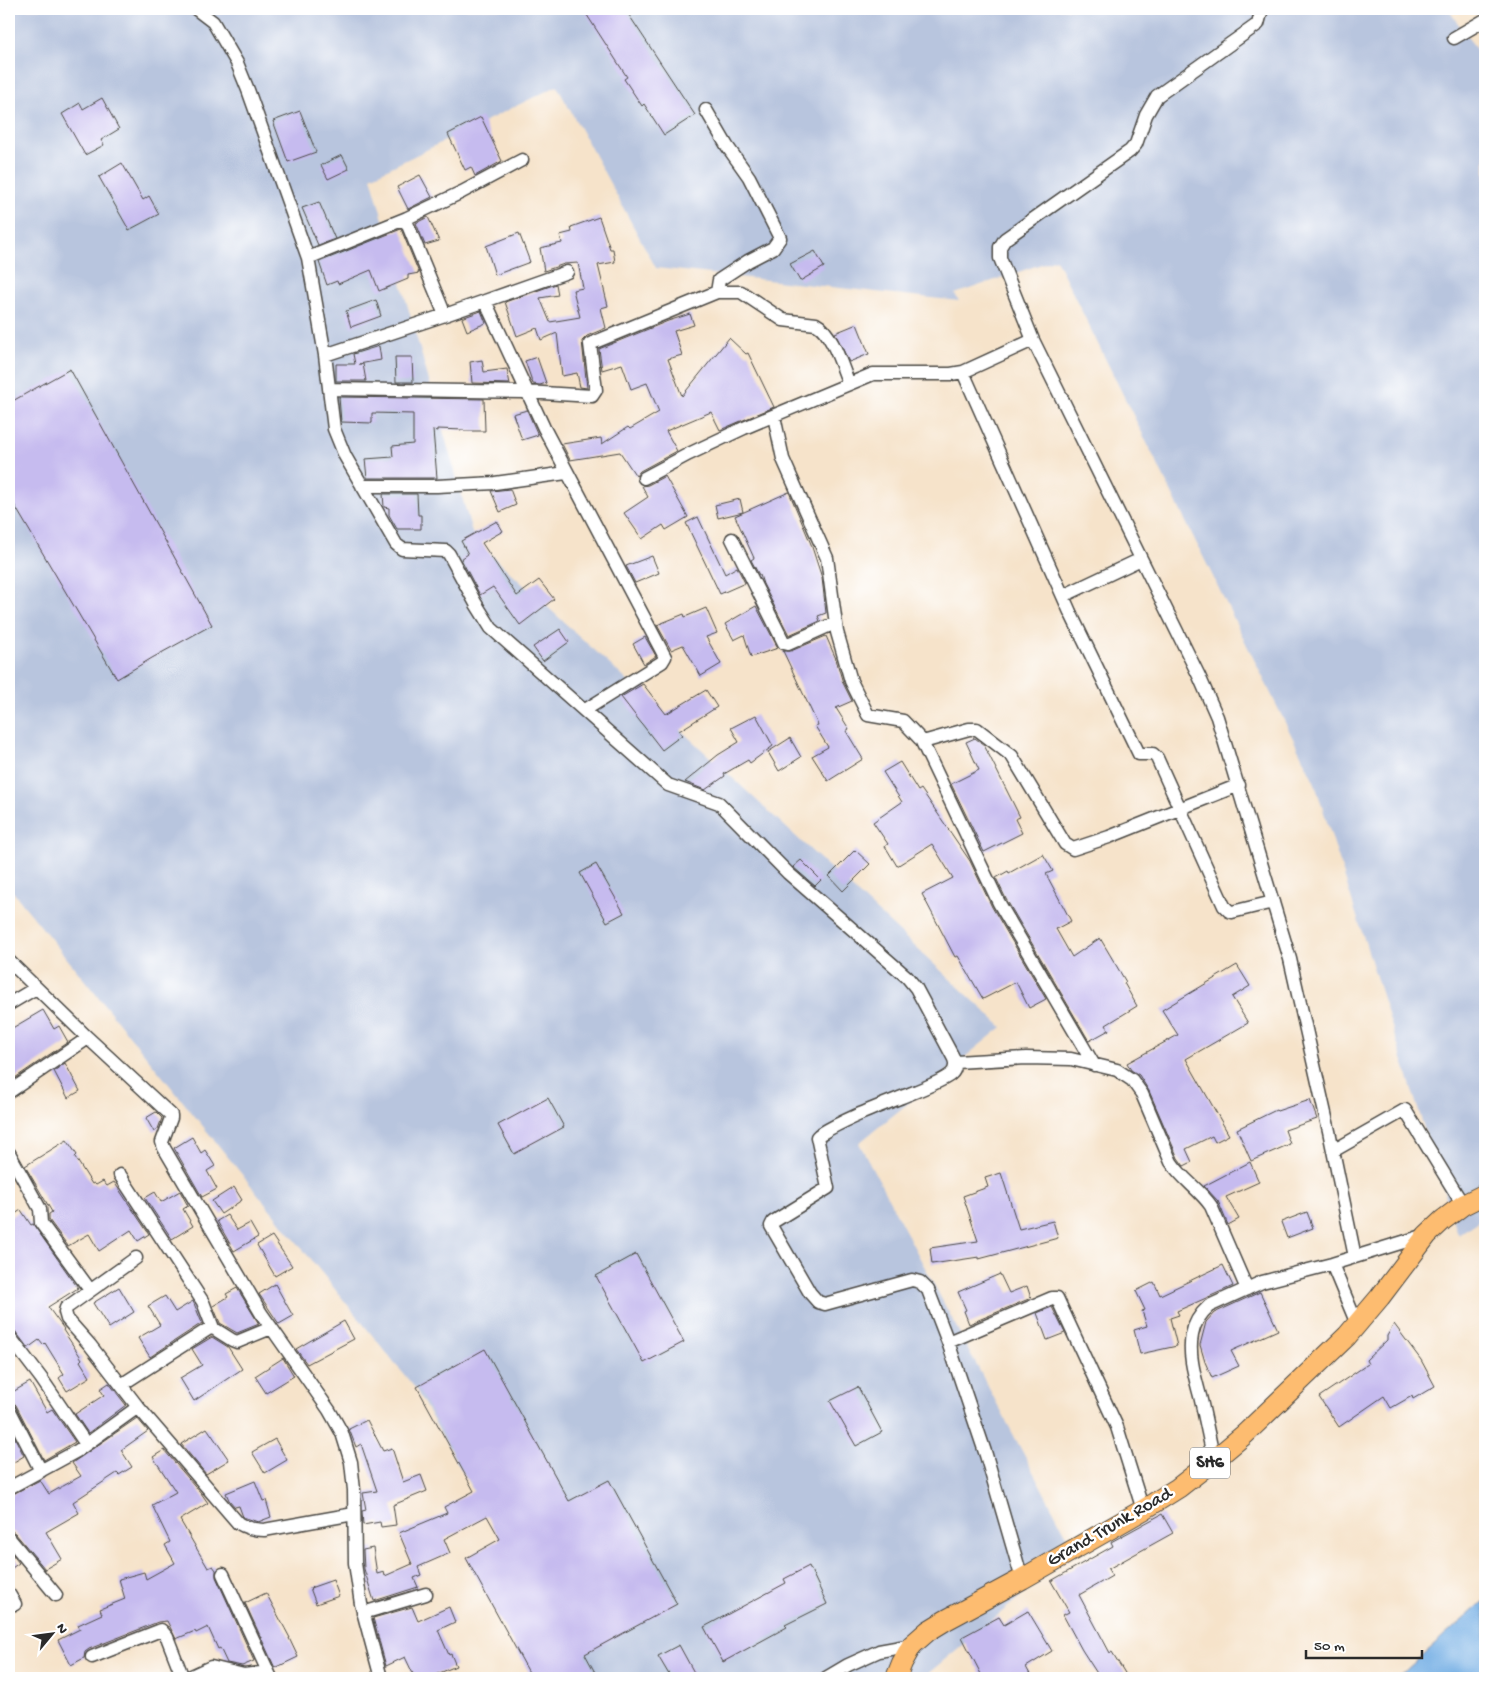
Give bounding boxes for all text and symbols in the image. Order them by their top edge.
road number: SH6 [1190,1448,1230,1479]
street label: Grand Trunk Road [1043,1482,1178,1573]
north arrow [28,1610,78,1660]
text: N [52,1621,71,1637]
scale bar [1306,1627,1423,1659]
text: 50 m [1314,1638,1345,1656]

